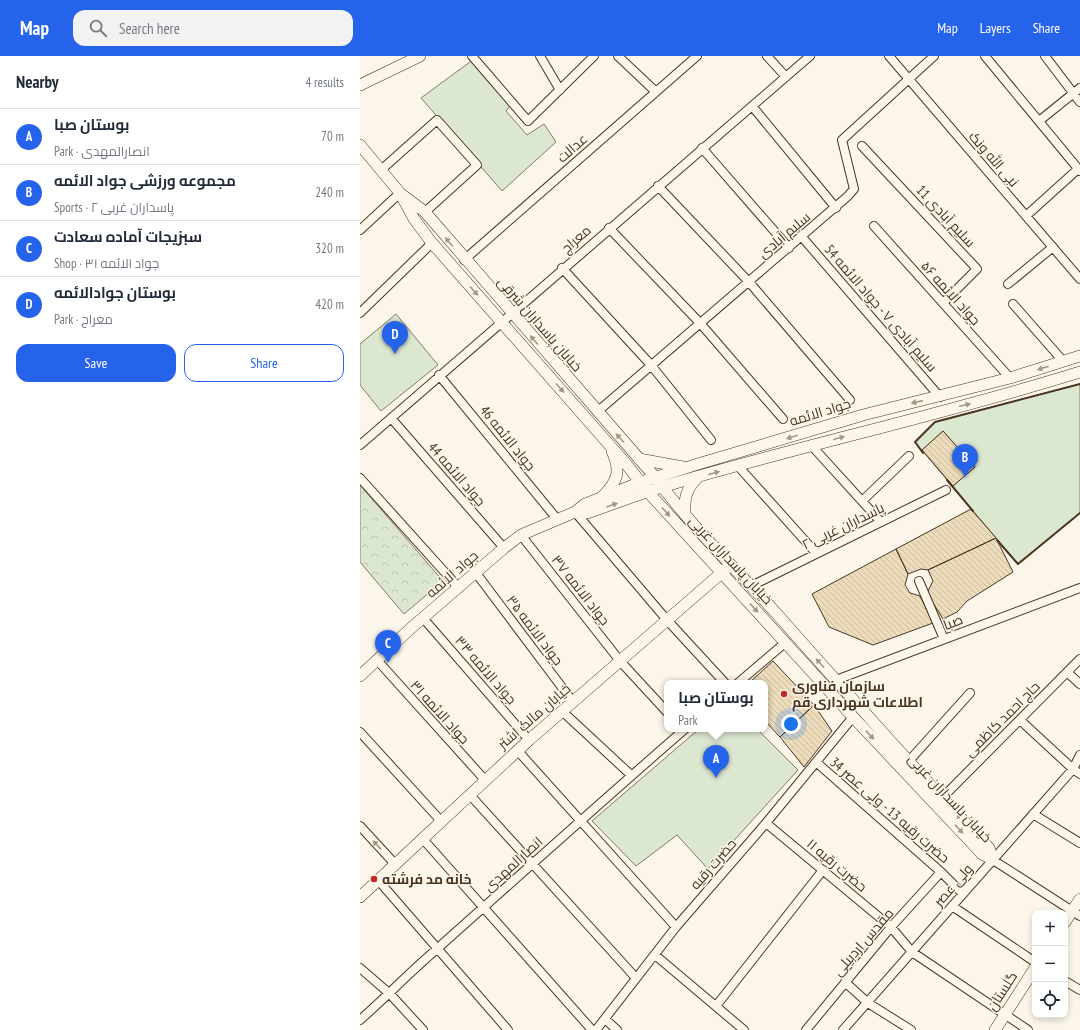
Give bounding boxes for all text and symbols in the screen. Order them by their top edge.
search box [73,10,353,46]
text: Map [20,16,49,40]
icon: search [87,17,109,39]
text: Search here [119,19,180,38]
text: Map [937,19,958,37]
text: Layers [980,19,1011,37]
text: Share [1033,19,1060,37]
text: Nearby [16,71,59,93]
text: 4 results [305,74,344,91]
text: بوستان صبا [54,115,129,134]
text: A [26,128,32,145]
text: 70 m [321,128,344,145]
street label: نبی الله ونک [965,128,1023,190]
street label: عدالت [553,130,591,166]
text: Park · انصارالمهدی [54,143,150,160]
text: مجموعه ورزشی جواد الائمه [54,171,236,190]
street label: سلیم آبادی 11 [912,181,979,252]
text: B [26,184,32,201]
text: 240 m [315,184,344,201]
text: Sports · پاسداران غربی ۲ [54,199,174,216]
street label: سلیم آبادی [754,208,815,263]
street label: معراج [557,221,595,257]
text: سبزیجات آماده سعادت [54,227,202,246]
one-way arrow [445,236,454,247]
text: C [26,240,32,257]
text: 320 m [315,240,344,257]
street label: سلیم آبادی ۷ - جواد الائمه 54 [820,241,941,376]
text: Shop · جواد الائمه ۳۱ [54,255,159,272]
street label: جواد الائمه ۵۶ [917,257,985,329]
street label: خیابان پاسداران شرقی [493,273,586,376]
text: بوستان جوادالائمه [54,283,176,302]
one-way arrow [469,286,478,295]
text: D [26,296,32,313]
text: 420 m [315,296,344,313]
text: Park · معراج [54,311,113,328]
pin: D [382,321,408,354]
one-way arrow [530,335,539,345]
button: Save [16,344,176,382]
button: Share [184,344,344,382]
one-way arrow [1036,365,1048,371]
one-way arrow [555,383,564,393]
street label: جواد الائمه [787,394,853,430]
one-way arrow [911,399,923,405]
street label: جواد الائمه 46 [476,402,540,474]
one-way arrow [959,402,971,408]
one-way arrow [615,433,625,443]
one-way arrow [786,434,798,440]
one-way arrow [833,435,845,441]
street label: جواد الائمه 44 [424,438,490,510]
pin: B [952,444,978,477]
one-way arrow [707,469,720,475]
street label: پاسداران غربی ۲ [799,498,888,555]
one-way arrow [607,501,619,507]
one-way arrow [661,507,670,516]
street label: خیابان پاسداران غربی [684,512,777,609]
street label: جواد الائمه [422,546,482,602]
street label: جواد الائمه ۳۷ [548,551,614,629]
street label: جواد الائمه ۳۵ [503,591,567,669]
one-way arrow [749,603,758,612]
street label: صبا [941,610,965,634]
pin: C [375,630,401,663]
street label: جواد الائمه ۳۳ [451,632,521,708]
one-way arrow [816,658,825,668]
street label: جواد الائمه ۳۱ [406,676,474,748]
place label: سازمان فناوری اطلاعات شهرداری قم [792,677,923,712]
street label: حاج احمد کاظمی [960,677,1044,761]
street label: خیابان مالک اشتر [493,679,574,753]
popup [664,680,768,732]
text: بوستان صبا [678,688,754,707]
marker: سازمان فناوری اطلاعات شهرداری قم [779,689,789,699]
text: Park [678,712,698,729]
your location [781,714,801,734]
one-way arrow [865,730,875,740]
pin: A [703,745,729,778]
street label: خیابان پاسداران غربی [903,750,996,847]
street label: حضرت رقیه 13 - ولی عصر 34 [826,753,954,867]
one-way arrow [954,824,963,835]
street label: انصارالمهدی [480,833,546,895]
street label: حضرت رقیه ۱۱ [803,834,871,896]
street label: حضرت رقیه [686,835,740,893]
one-way arrow [373,840,382,850]
street label: ولی عصر [929,860,976,911]
place label: خانه مد فرشته [382,870,472,888]
marker: خانه مد فرشته [369,874,379,884]
street label: مقدس اردبیلی [829,904,897,980]
map controls [1032,910,1068,1018]
button: + [1032,910,1068,946]
button: − [1032,946,1068,982]
street label: گلستان [983,968,1021,1014]
button: locate [1032,982,1068,1018]

